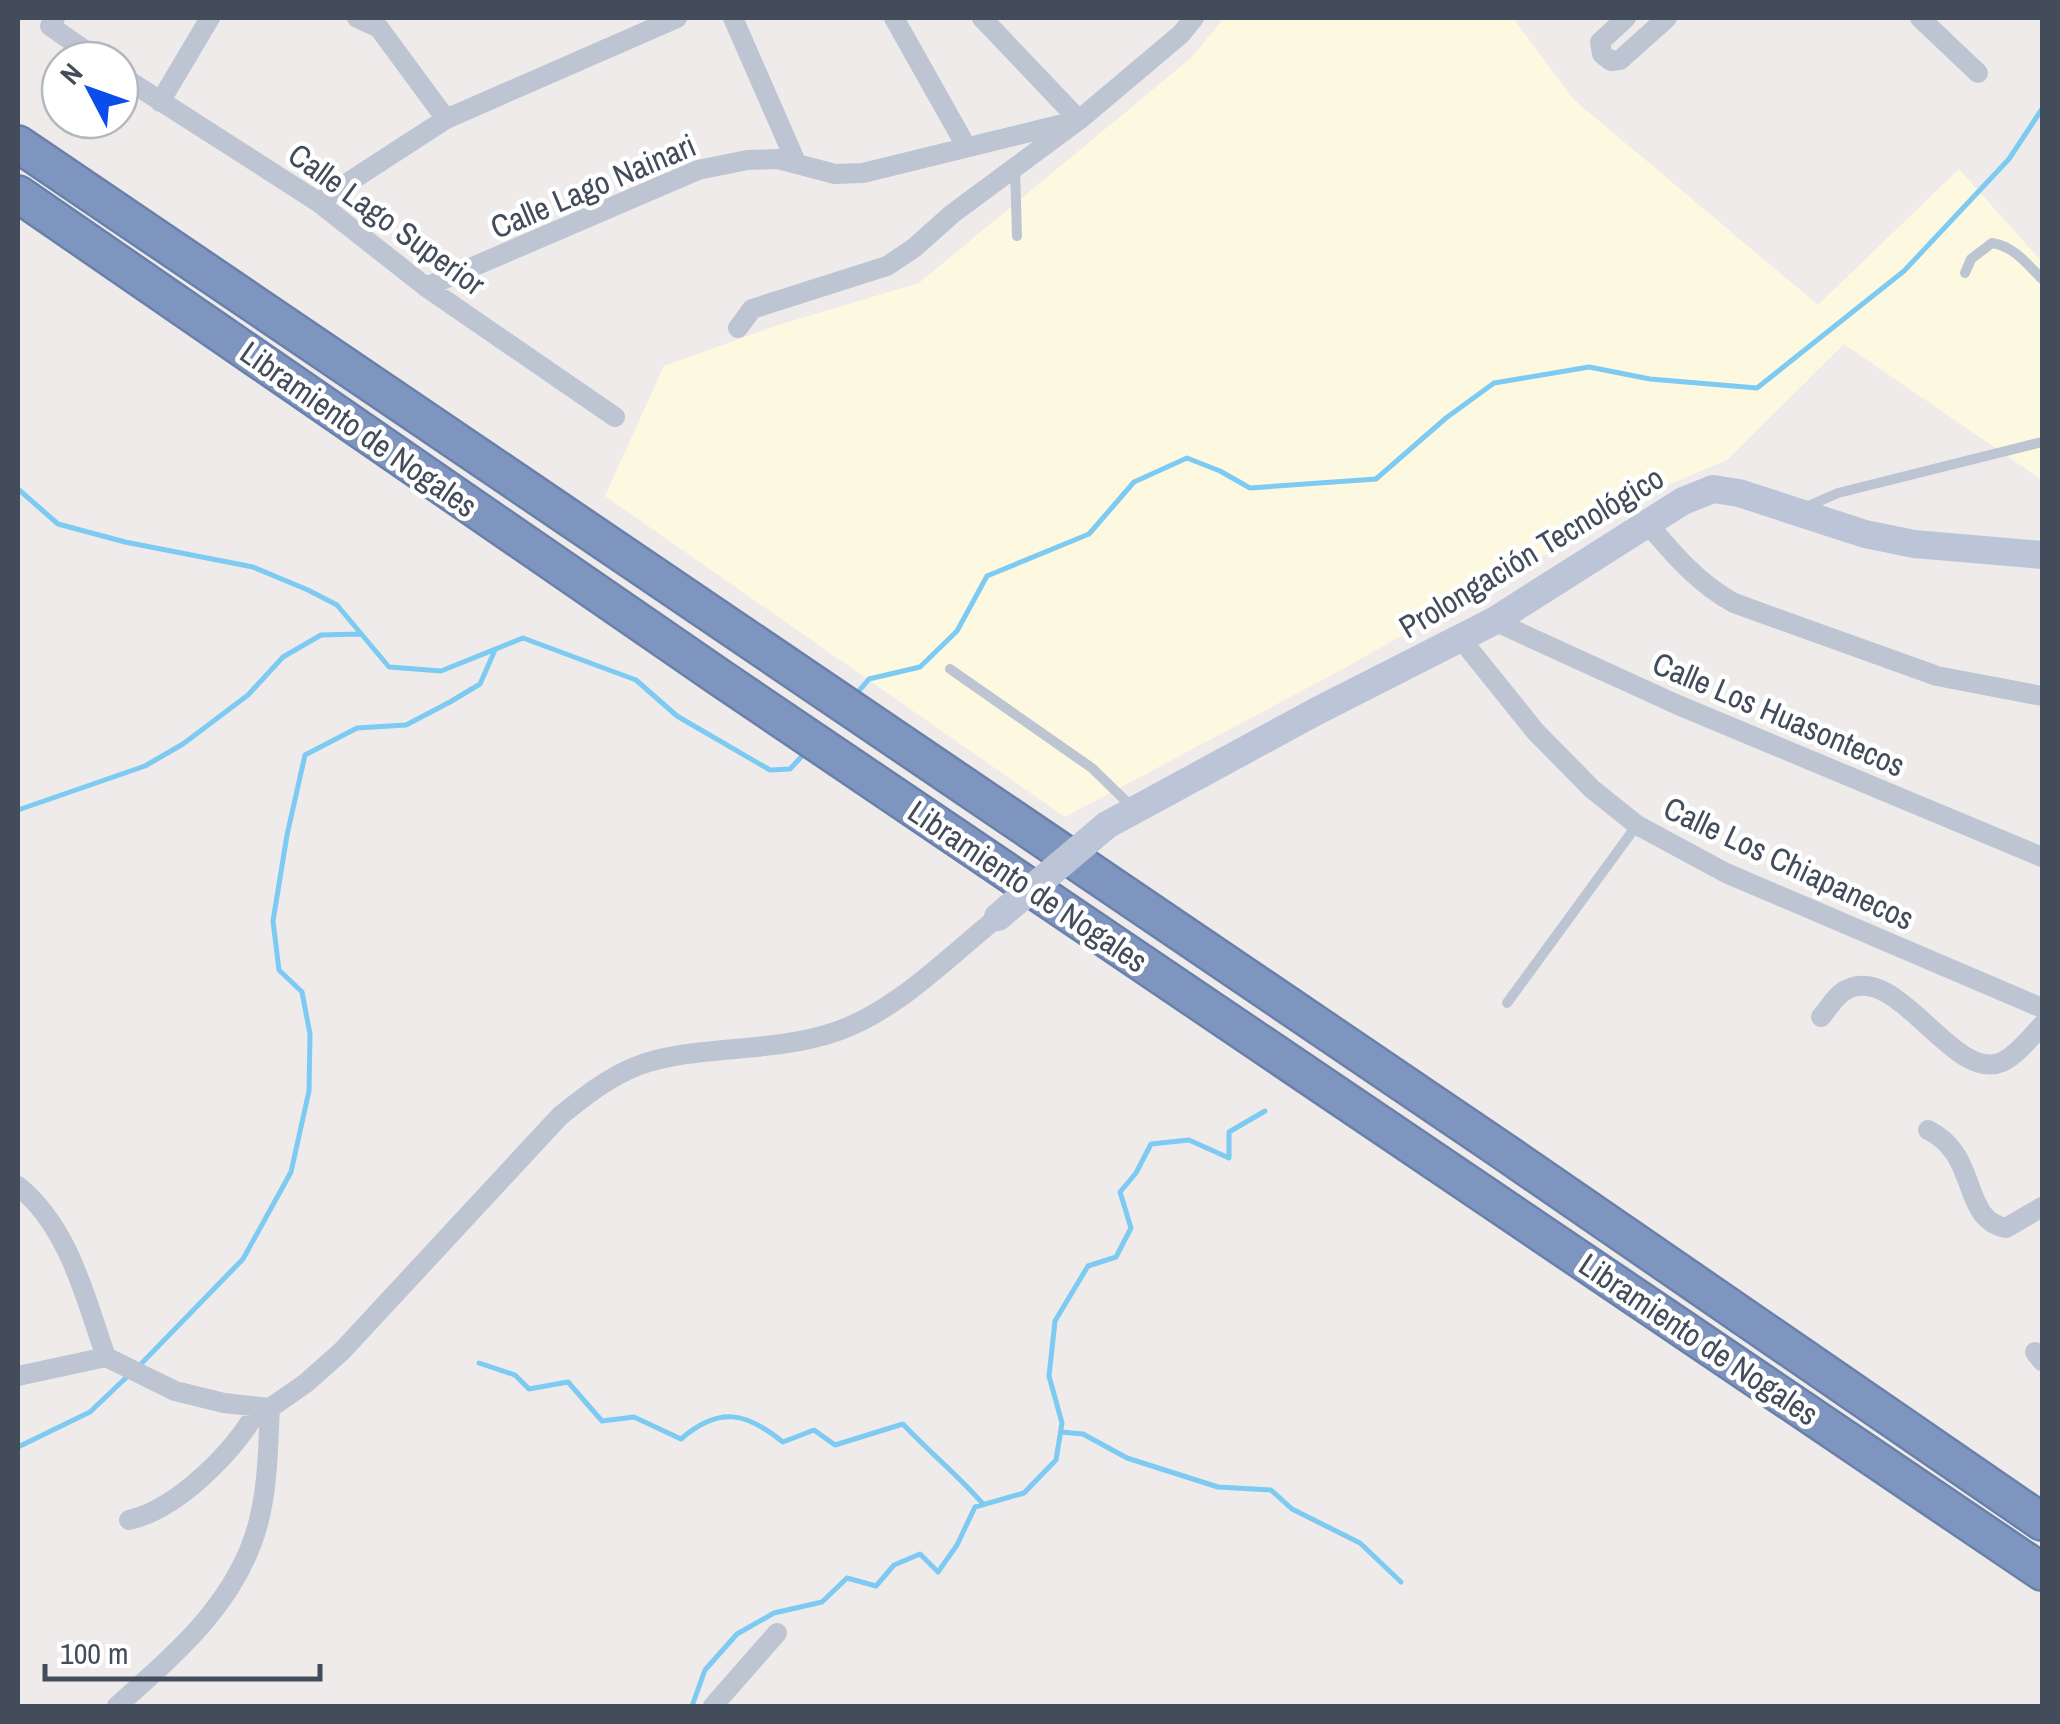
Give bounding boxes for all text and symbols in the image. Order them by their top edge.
north arrow [40,40,140,140]
text: N [51,55,91,92]
street label: Calle Lago Nainari [484,123,702,249]
street label: Calle Lago Superior [280,133,494,305]
street label: Libramiento de Nogales [232,331,486,527]
street label: Prolongación Tecnológico [1391,456,1671,648]
street label: Calle Los Huasontecos [1646,641,1912,787]
street label: Calle Los Chiapanecos [1657,786,1921,940]
street label: Libramiento de Nogales [900,790,1156,982]
street label: Libramiento de Nogales [1571,1243,1827,1435]
scale bar [45,1619,320,1681]
text: 100 m [60,1633,128,1673]

